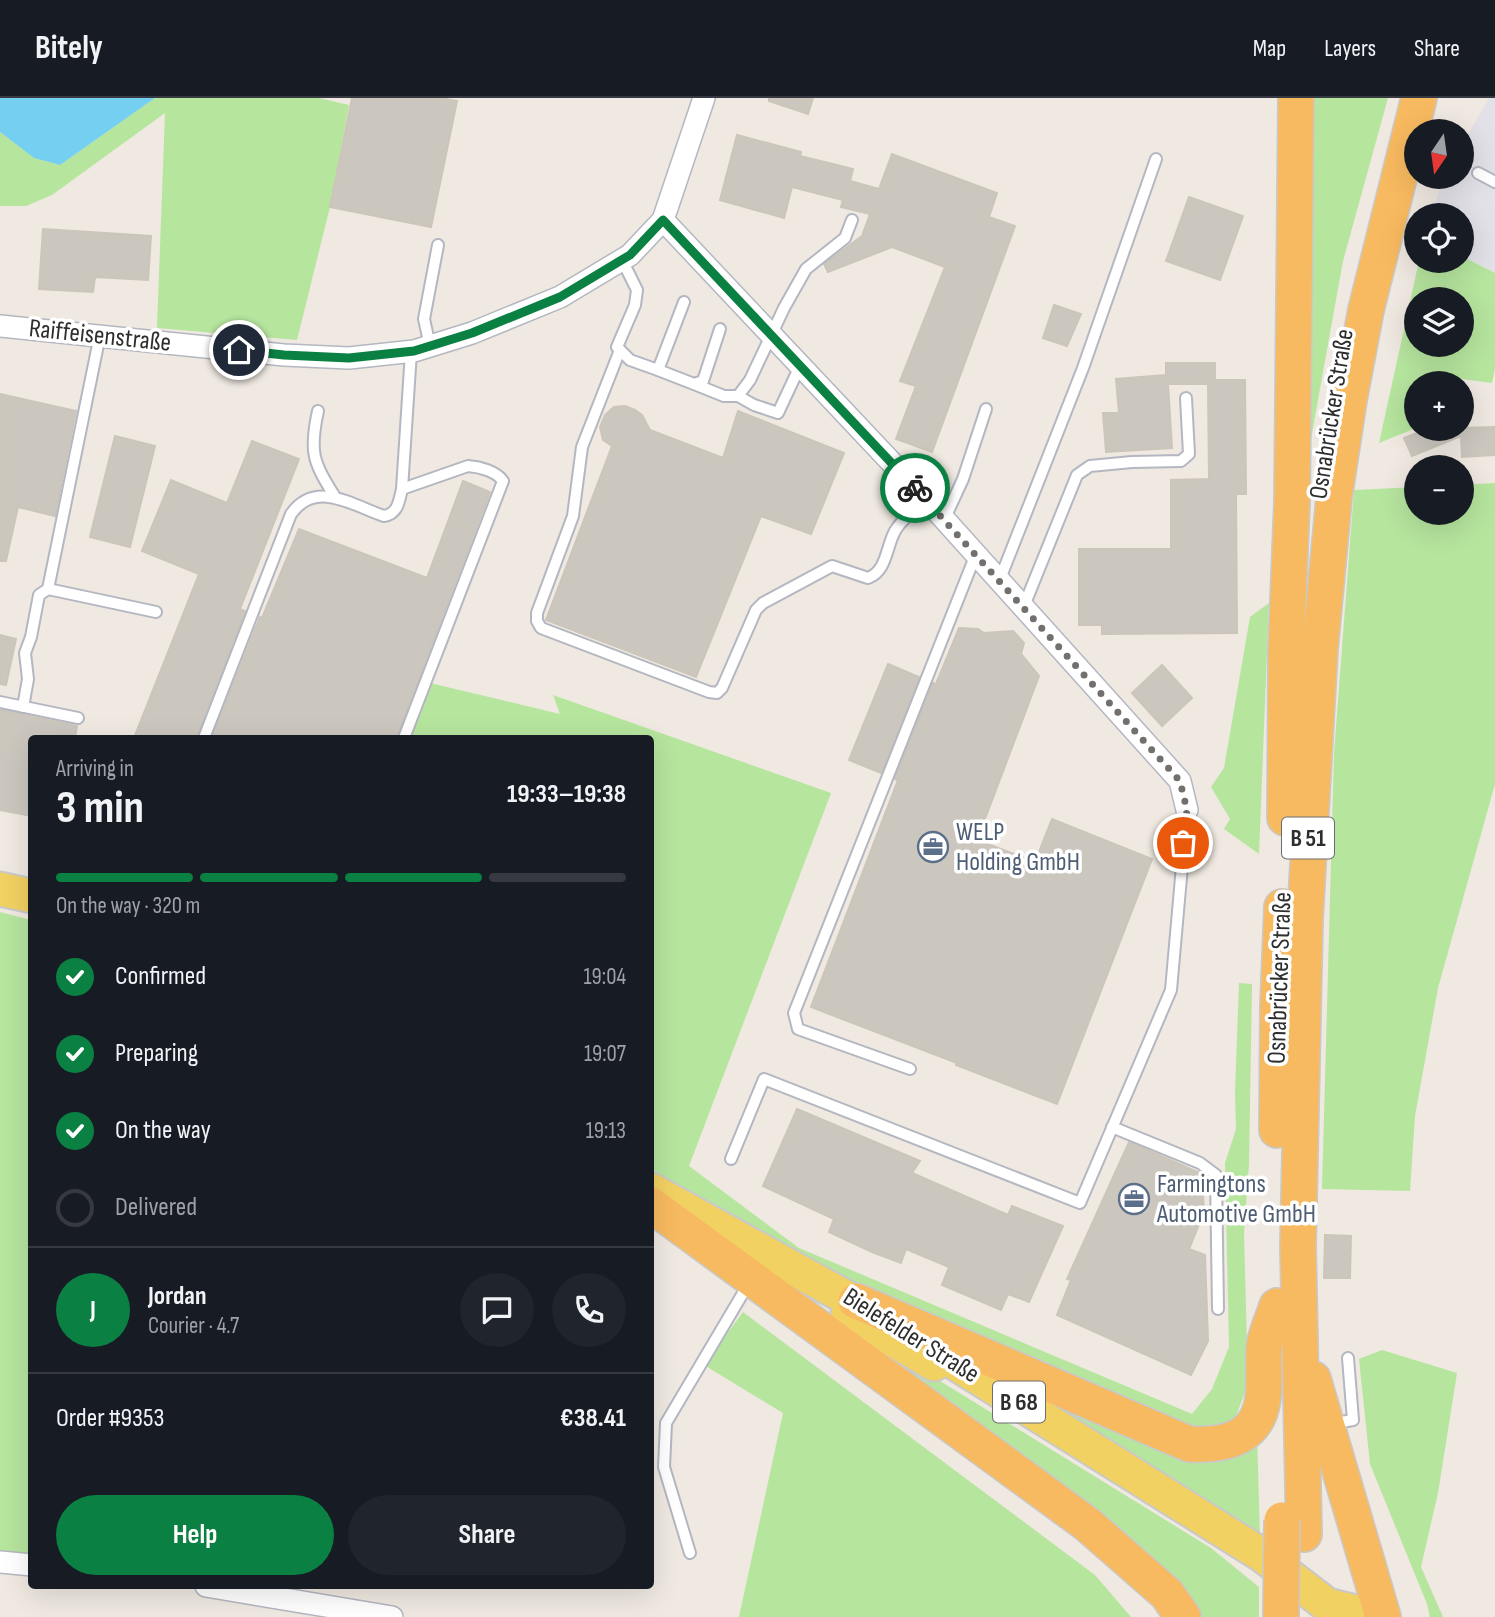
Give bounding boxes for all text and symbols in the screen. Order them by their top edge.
text: Bitely [35,28,103,68]
text: Map [1253,34,1286,63]
text: Layers [1324,34,1376,63]
text: Share [1414,34,1460,63]
north arrow [1404,119,1474,189]
map controls [1404,119,1474,525]
button: locate [1404,203,1474,273]
button: layers [1404,287,1474,357]
street label: Raiffeisenstraße [27,313,173,359]
pin [209,320,269,380]
street label: Osnabrücker Straße [1303,327,1361,501]
icon: home [220,331,258,369]
button: + [1404,371,1474,441]
courier [880,453,950,523]
button: − [1404,455,1474,525]
icon: bike [896,469,934,507]
text: Arriving in [56,755,134,783]
text: 19:33–19:38 [507,779,626,810]
text: 3 min [56,781,144,836]
pin [1153,813,1213,873]
place label: WELP Holding GmbH [956,817,1080,878]
road number: B 51 [1282,818,1334,858]
icon: bag [1164,824,1202,862]
office icon: WELP Holding GmbH [916,830,950,864]
text: On the way · 320 m [56,892,200,920]
street label: Osnabrücker Straße [1262,892,1298,1064]
icon: check [56,958,94,996]
text: Confirmed [115,961,206,992]
text: 19:04 [584,963,626,991]
icon: check [56,1035,94,1073]
text: Preparing [115,1038,198,1069]
text: 19:07 [584,1040,626,1068]
icon: check [56,1112,94,1150]
text: On the way [115,1115,211,1146]
text: 19:13 [586,1117,626,1145]
place label: Farmingtons Automotive GmbH [1156,1169,1316,1230]
office icon: Farmingtons Automotive GmbH [1117,1182,1151,1216]
text: Delivered [115,1192,197,1223]
button: chat [460,1273,534,1347]
button: phone [552,1273,626,1347]
text: Jordan [148,1281,206,1312]
street label: Bielefelder Straße [837,1282,985,1390]
text: J [90,1295,96,1326]
text: Courier · 4.7 [148,1312,239,1340]
road number: B 68 [993,1382,1045,1422]
text: Order #9353 [56,1403,164,1434]
text: €38.41 [560,1403,626,1434]
button: Help [56,1495,334,1575]
button: Share [348,1495,626,1575]

